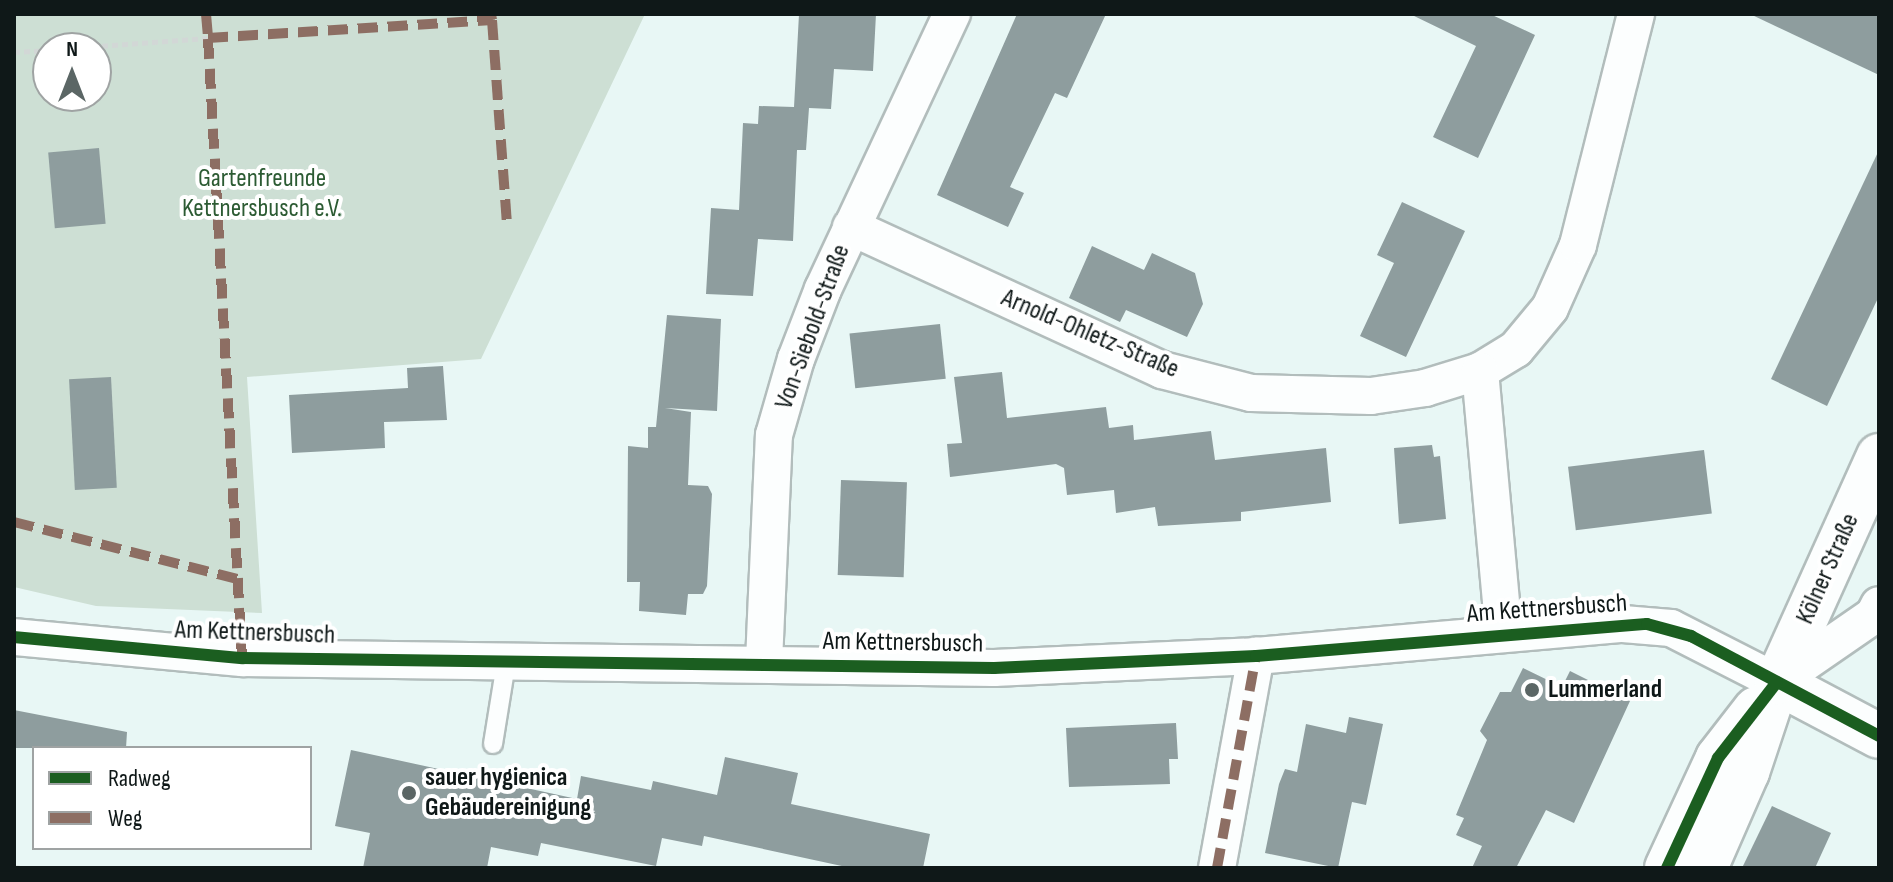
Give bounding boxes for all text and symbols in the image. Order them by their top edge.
north arrow [32,32,112,112]
text: N [66,36,78,63]
park label: Gartenfreunde Kettnersbusch e.V. [182,163,342,224]
street label: Von-Siebold-Straße [769,241,857,413]
street label: Arnold-Ohletz-Straße [997,283,1183,385]
street label: Kölner Straße [1790,509,1866,629]
street label: Am Kettnersbusch [1466,588,1628,630]
street label: Am Kettnersbusch [174,615,336,651]
street label: Am Kettnersbusch [823,626,983,660]
place label: Lummerland [1548,674,1662,706]
marker: Lummerland [1523,681,1541,699]
legend [32,746,312,850]
place label: sauer hygienica Gebäudereinigung [425,762,591,824]
text: Radweg [108,764,171,793]
marker: sauer hygienica Gebäudereinigung [400,784,418,802]
text: Weg [108,804,142,833]

